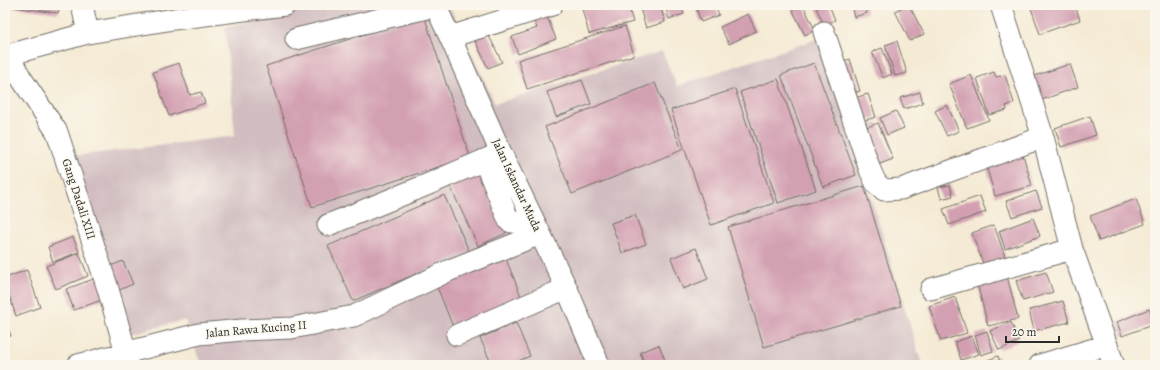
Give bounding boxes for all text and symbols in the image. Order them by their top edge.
street label: Jalan Iskandar Muda [488,136,546,234]
street label: Gang Dadali XIII [58,157,100,241]
street label: Jalan Rawa Kucing II [205,317,307,341]
scale bar [1006,318,1059,344]
text: 20 m [1012,324,1036,340]

